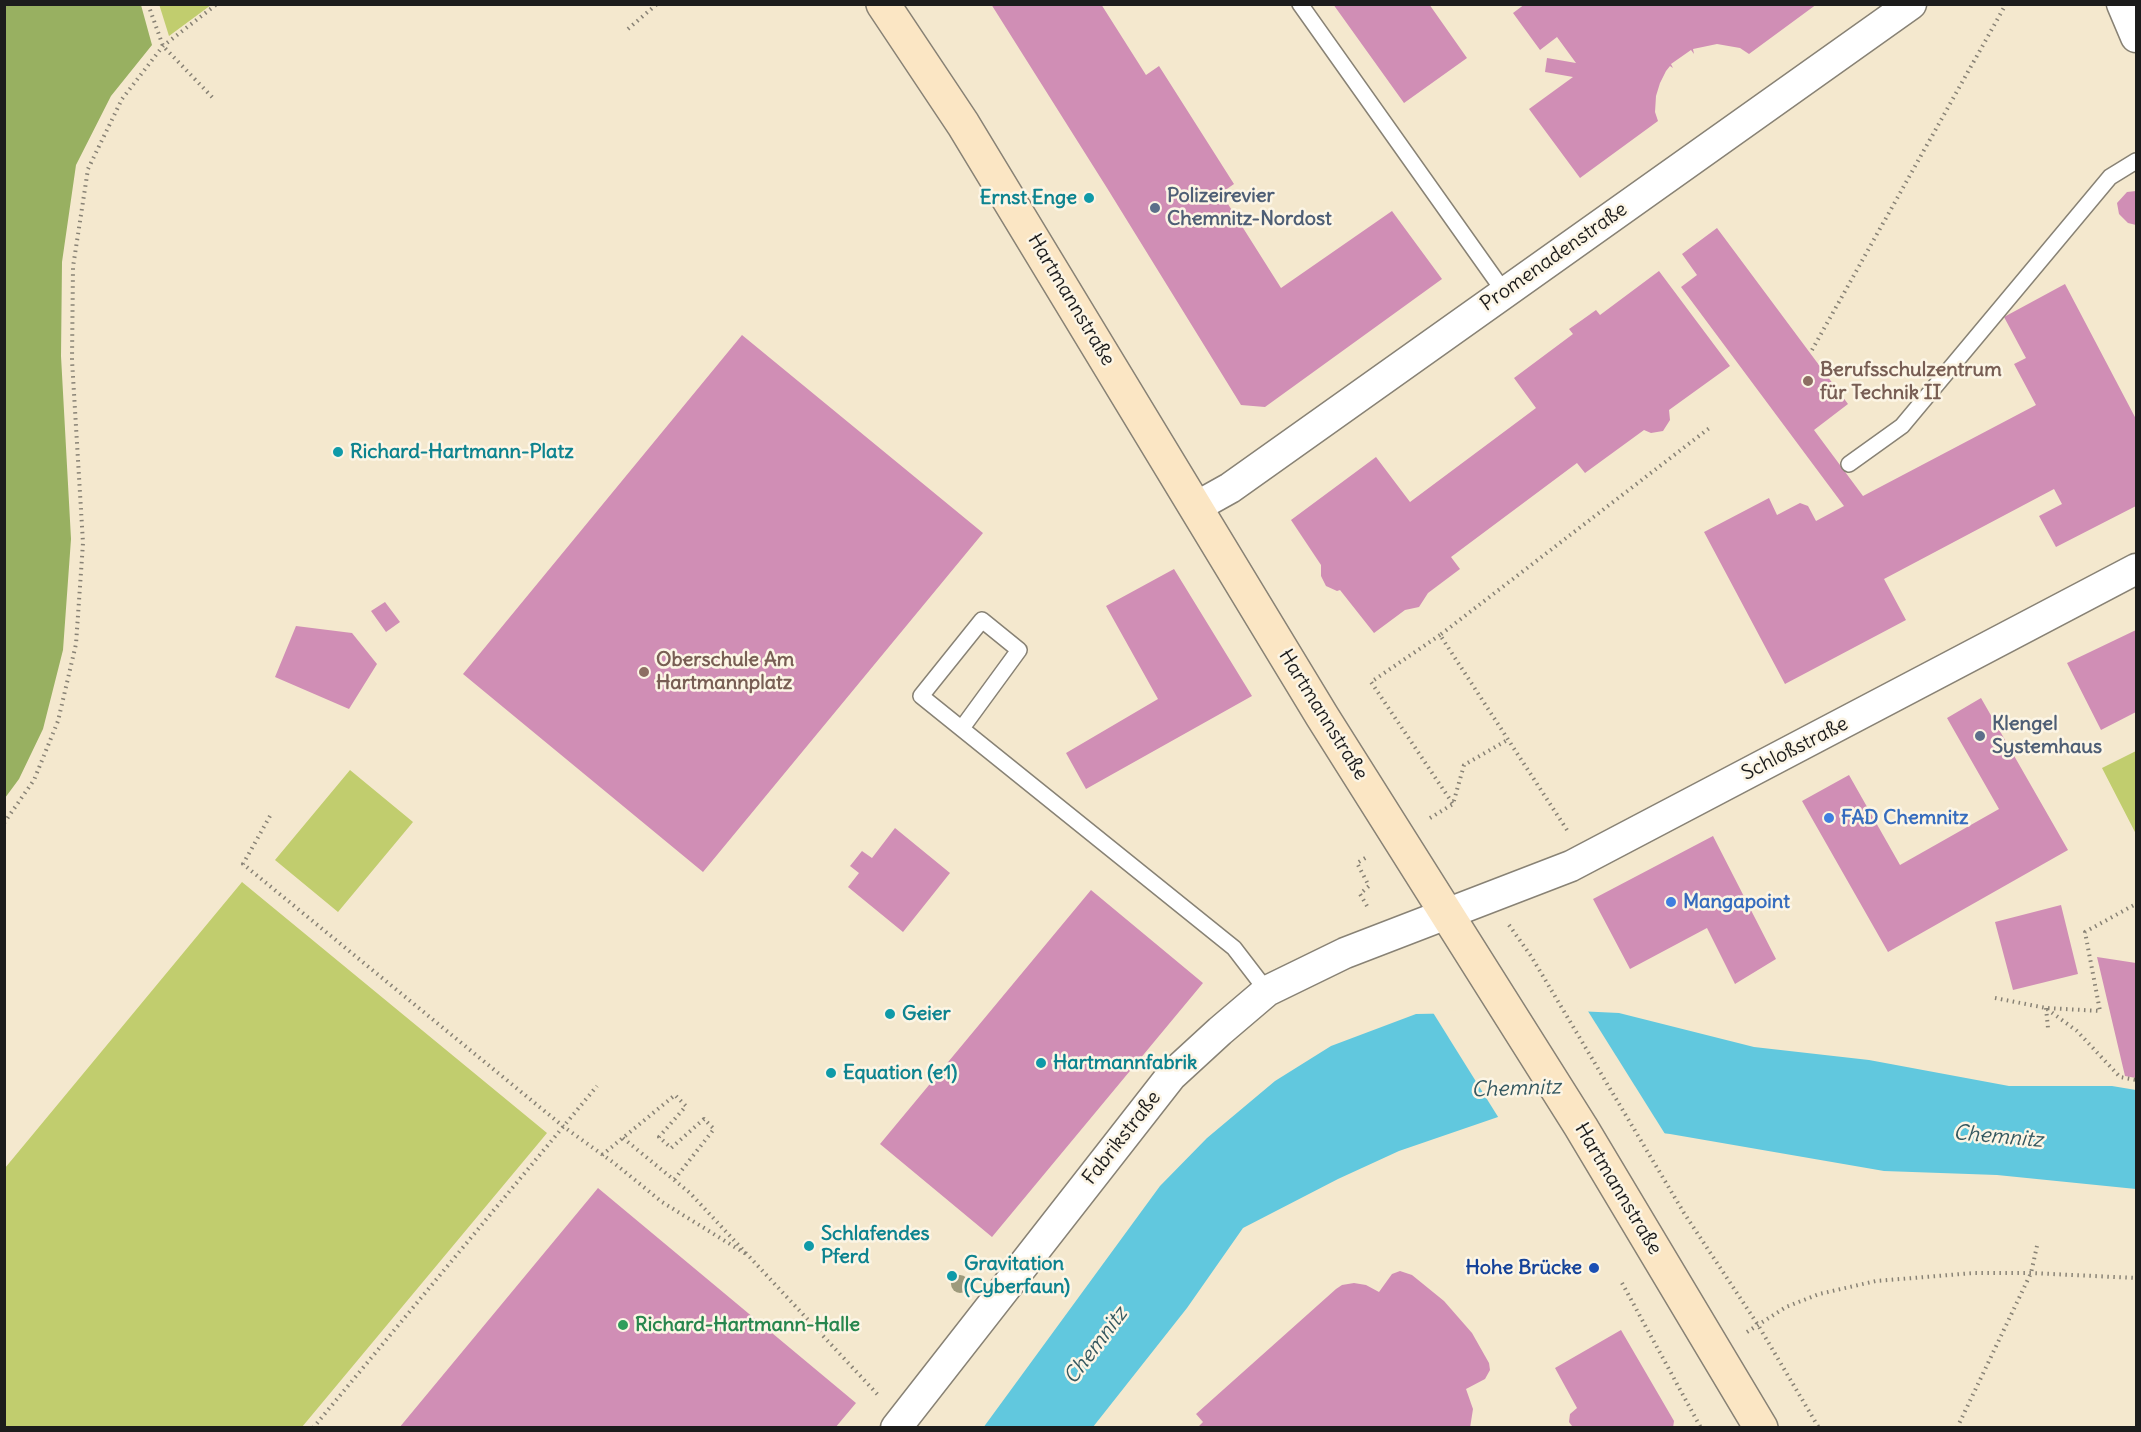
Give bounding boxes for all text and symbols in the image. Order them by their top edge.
place label: Polizeirevier Chemnitz-Nordost [1167,184,1332,231]
place label: Ernst Enge [980,186,1077,210]
marker: Ernst Enge [1082,191,1096,205]
street label: Promenadenstraße [1476,197,1632,317]
marker: Polizeirevier Chemnitz-Nordost [1148,201,1162,215]
street label: Hartmannstraße [1022,230,1120,370]
place label: Berufsschulzentrum für Technik II [1820,358,2002,405]
marker: Berufsschulzentrum für Technik II [1801,374,1815,388]
place label: Richard-Hartmann-Platz [350,440,574,464]
marker: Richard-Hartmann-Platz [331,445,345,459]
street label: Hartmannstraße [1273,645,1373,785]
place label: Oberschule Am Hartmannplatz [656,648,794,695]
marker: Oberschule Am Hartmannplatz [637,665,651,679]
street label: Schloßstraße [1738,712,1852,786]
place label: Klengel Systemhaus [1992,712,2102,759]
marker: Klengel Systemhaus [1973,729,1987,743]
place label: FAD Chemnitz [1841,806,1969,830]
marker: FAD Chemnitz [1822,811,1836,825]
place label: Mangapoint [1683,890,1790,914]
marker: Mangapoint [1664,895,1678,909]
place label: Geier [902,1002,951,1026]
marker: Geier [883,1007,897,1021]
place label: Hartmannfabrik [1053,1051,1197,1075]
marker: Hartmannfabrik [1034,1056,1048,1070]
place label: Equation (e1) [843,1061,957,1085]
marker: Equation (e1) [824,1066,838,1080]
water label: Chemnitz [1471,1075,1561,1103]
street label: Fabrikstraße [1078,1086,1166,1190]
street label: Hartmannstraße [1569,1119,1667,1259]
water label: Chemnitz [1952,1121,2044,1153]
place label: Schlafendes Pferd [821,1222,930,1269]
marker: Schlafendes Pferd [802,1239,816,1253]
place label: Gravitation (Cyberfaun) [964,1252,1070,1299]
place label: Hohe Brücke [1465,1256,1582,1280]
marker: Hohe Brücke [1587,1261,1601,1275]
marker: Gravitation (Cyberfaun) [945,1269,959,1283]
water label: Chemnitz [1059,1303,1133,1389]
place label: Richard-Hartmann-Halle [635,1313,860,1337]
marker: Richard-Hartmann-Halle [616,1318,630,1332]

